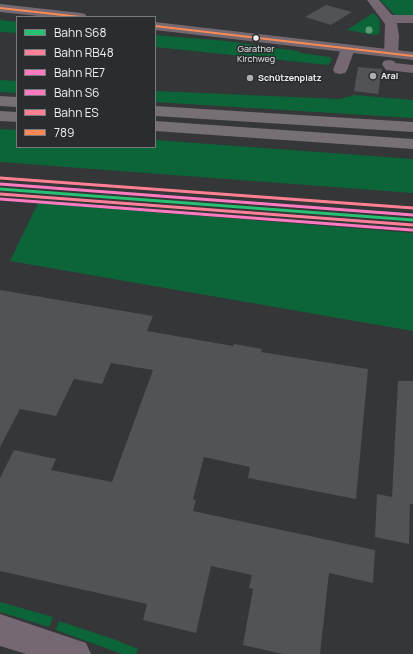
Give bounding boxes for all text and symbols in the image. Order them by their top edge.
legend [16,16,156,148]
text: Bahn S68 [54,24,107,41]
marker: Garather Kirchweg [251,33,261,43]
text: Bahn RB48 [54,44,114,61]
place label: Garather Kirchweg [237,44,275,65]
text: Bahn RE7 [54,64,105,81]
marker: Aral [368,71,378,81]
place label: Aral [381,71,398,81]
marker: Schützenplatz [245,73,255,83]
place label: Schützenplatz [258,73,322,83]
text: Bahn S6 [54,84,100,101]
text: Bahn ES [54,104,99,121]
text: 789 [54,124,74,141]

